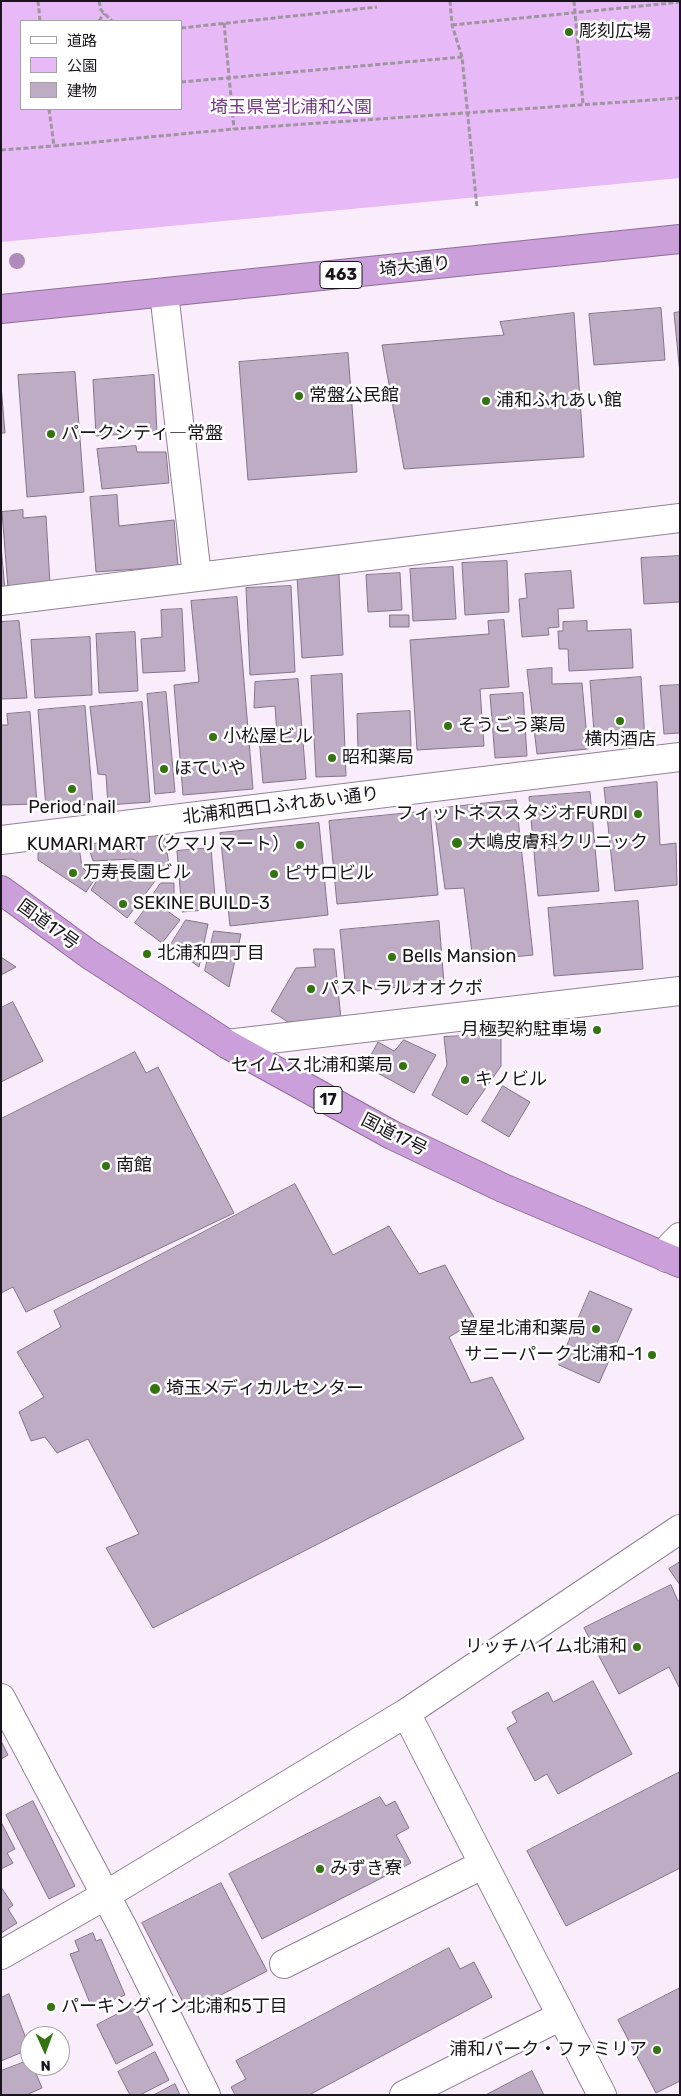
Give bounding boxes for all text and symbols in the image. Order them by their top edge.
legend [20,20,182,110]
place label: 彫刻広場 [579,21,651,43]
marker: 彫刻広場 [563,26,575,38]
text: 道路 [67,32,97,50]
text: 公園 [67,57,97,75]
text: 建物 [67,82,97,100]
park label: 埼玉県営北浦和公園 [210,97,372,119]
street label: 埼大通り [378,252,452,282]
road number: 463 [320,262,362,288]
place label: 常盤公民館 [309,385,399,407]
marker: 常盤公民館 [293,390,305,402]
place label: 浦和ふれあい館 [496,390,622,412]
marker: 浦和ふれあい館 [480,395,492,407]
place label: パークシティ―常盤 [61,423,223,445]
marker: パークシティ―常盤 [45,428,57,440]
place label: そうごう薬局 [458,715,566,737]
marker: 横内酒店 [614,715,626,727]
marker: そうごう薬局 [442,720,454,732]
place label: 小松屋ビル [223,726,313,748]
place label: 横内酒店 [584,729,656,751]
marker: 小松屋ビル [207,731,219,743]
place label: 昭和薬局 [342,747,414,769]
marker: 昭和薬局 [326,752,338,764]
place label: ほていや [174,758,246,780]
marker: ほていや [158,763,170,775]
marker: Period nail [66,783,78,795]
street label: 北浦和西口ふれあい通り [181,783,381,829]
place label: Period nail [28,797,116,819]
place label: フィットネススタジオFURDI [396,803,628,825]
marker: フィットネススタジオFURDI [632,808,644,820]
place label: 大嶋皮膚科クリニック [468,832,648,854]
place label: KUMARI MART（クマリマート） [27,834,290,856]
marker: 大嶋皮膚科クリニック [450,836,464,850]
marker: KUMARI MART（クマリマート） [294,839,306,851]
place label: 万寿長園ビル [83,862,191,884]
place label: ピサロビル [284,863,374,885]
marker: 万寿長園ビル [67,867,79,879]
marker: ピサロビル [268,868,280,880]
place label: SEKINE BUILD-3 [133,893,270,915]
street label: 国道17号 [13,895,83,955]
marker: SEKINE BUILD-3 [117,898,129,910]
place label: 北浦和四丁目 [157,943,265,965]
place label: Bells Mansion [402,946,516,968]
marker: 北浦和四丁目 [141,948,153,960]
marker: Bells Mansion [386,951,398,963]
place label: パストラルオオクボ [321,978,483,1000]
marker: パストラルオオクボ [305,983,317,995]
place label: 月極契約駐車場 [461,1019,587,1041]
marker: 月極契約駐車場 [591,1024,603,1036]
place label: セイムス北浦和薬局 [231,1055,393,1077]
marker: セイムス北浦和薬局 [397,1060,409,1072]
place label: キノビル [475,1069,547,1091]
marker: キノビル [459,1074,471,1086]
road number: 17 [314,1086,342,1114]
street label: 国道17号 [357,1109,431,1161]
place label: 南館 [116,1155,152,1177]
marker: 南館 [100,1160,112,1172]
place label: 望星北浦和薬局 [460,1318,586,1340]
marker: 望星北浦和薬局 [590,1323,602,1335]
place label: サニーパーク北浦和-1 [464,1344,642,1366]
marker: サニーパーク北浦和-1 [646,1349,658,1361]
place label: 埼玉メディカルセンター [166,1378,364,1400]
marker: 埼玉メディカルセンター [148,1382,162,1396]
place label: リッチハイム北浦和 [465,1636,627,1658]
marker: リッチハイム北浦和 [631,1641,643,1653]
place label: みずき寮 [330,1858,402,1880]
marker: みずき寮 [314,1863,326,1875]
place label: パーキングイン北浦和5丁目 [61,1996,288,2018]
marker: パーキングイン北浦和5丁目 [45,2001,57,2013]
north arrow [20,2026,70,2076]
place label: 浦和パーク・ファミリア [449,2039,647,2061]
marker: 浦和パーク・ファミリア [651,2044,663,2056]
text: N [40,2057,51,2074]

